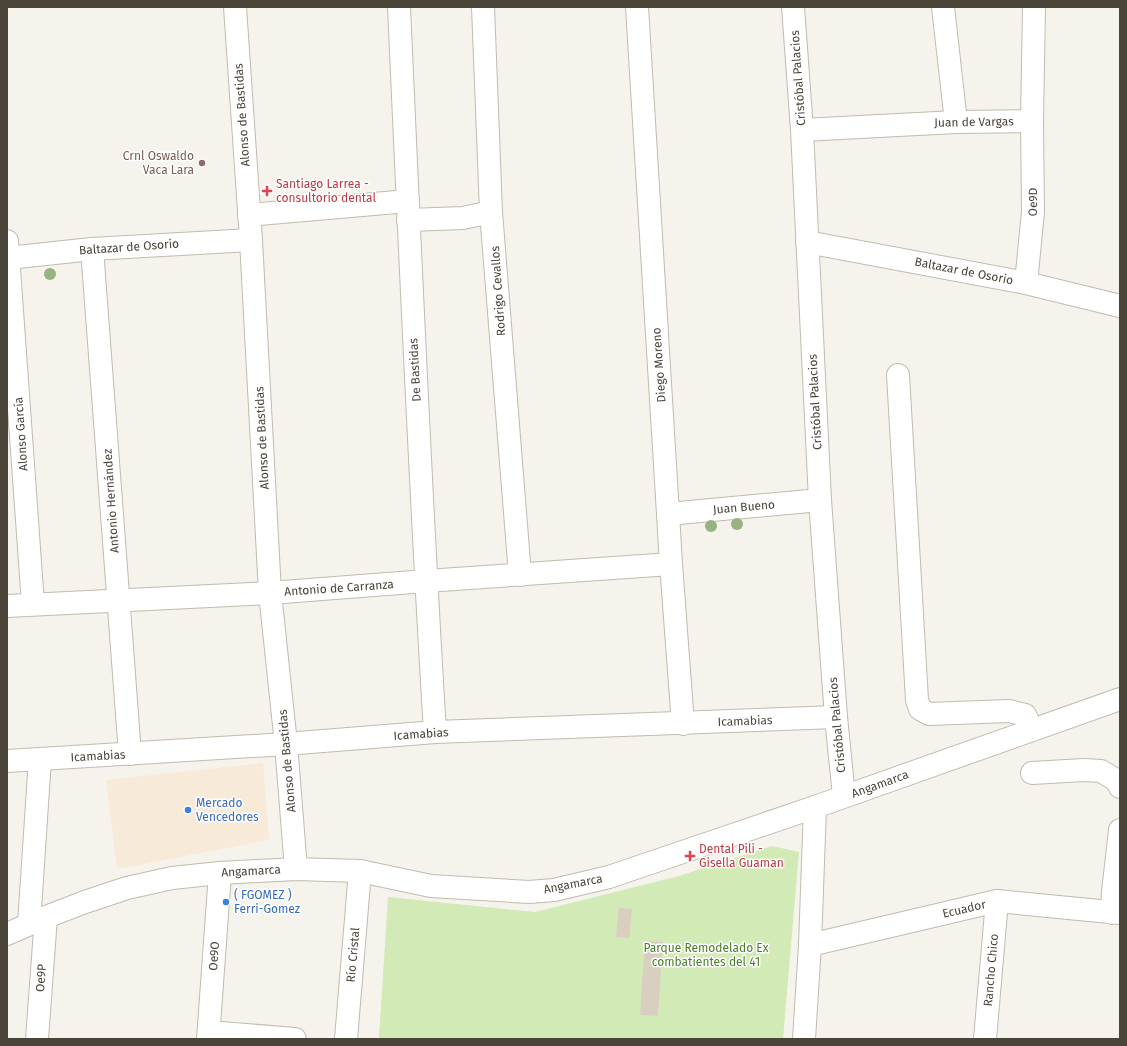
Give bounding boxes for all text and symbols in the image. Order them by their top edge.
street label: Cristóbal Palacios [788,29,808,126]
street label: Alonso de Bastidas [231,63,253,167]
street label: Juan de Vargas [934,114,1014,130]
place label: Crnl Oswaldo Vaca Lara [123,149,194,177]
marker: Crnl Oswaldo Vaca Lara [197,158,207,168]
place label: Santiago Larrea - consultorio dental [276,177,376,205]
marker: Santiago Larrea - consultorio dental [261,185,273,197]
street label: Oe9D [1026,187,1040,216]
street label: Baltazar de Osorio [79,237,179,257]
street label: Rodrigo Cevallos [488,245,508,336]
street label: Baltazar de Osorio [913,255,1015,287]
street label: Diego Moreno [649,327,669,403]
street label: De Bastidas [406,337,424,402]
street label: Cristóbal Palacios [805,353,824,450]
street label: Alonso de Bastidas [252,386,272,490]
street label: Alonso García [11,397,31,471]
street label: Antonio Hernández [100,448,122,554]
street label: Juan Bueno [712,497,776,517]
street label: Antonio de Carranza [284,577,394,599]
street label: Cristóbal Palacios [826,676,848,773]
street label: Alonso de Bastidas [275,709,298,813]
street label: Icamabias [717,713,773,729]
street label: Icamabias [393,725,449,743]
street label: Icamabias [70,748,126,764]
street label: Angamarca [850,767,910,801]
place label: Mercado Vencedores [196,796,259,824]
marker: Mercado Vencedores [183,805,193,815]
place label: Dental Pili - Gisella Guaman [699,842,784,870]
marker: Dental Pili - Gisella Guaman [684,850,696,862]
street label: Angamarca [221,862,281,880]
street label: Angamarca [542,871,604,897]
place label: ( FGOMEZ ) Ferri-Gomez [234,888,300,916]
marker: ( FGOMEZ ) Ferri-Gomez [221,897,231,907]
street label: Ecuador [941,897,987,921]
street label: Río Cristal [344,926,362,983]
street label: Rancho Chico [981,933,1001,1007]
street label: Oe9O [206,941,222,971]
park label: Parque Remodelado Ex combatientes del 41 [643,941,769,969]
street label: Oe9P [33,964,49,992]

